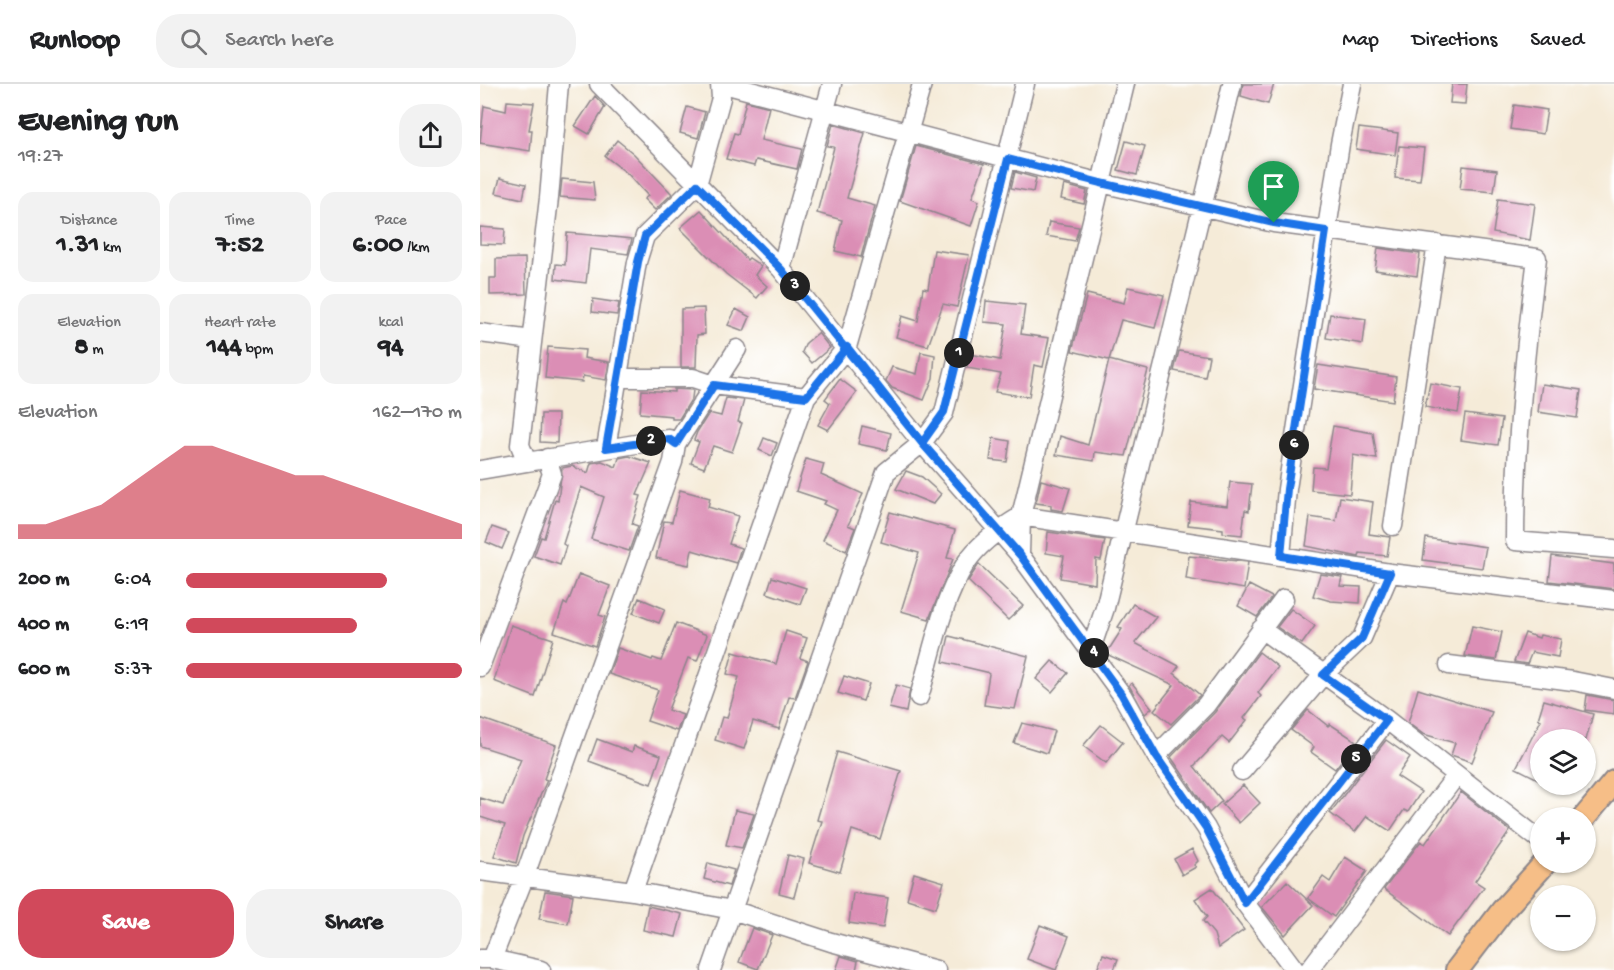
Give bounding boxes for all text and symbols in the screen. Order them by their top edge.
search box [156,14,576,68]
text: Runloop [30,25,120,58]
icon: search [177,25,210,58]
text: Search here [225,28,334,54]
text: Map [1342,29,1379,54]
text: Directions [1412,29,1497,54]
text: Saved [1530,29,1584,54]
text: Evening run [18,104,178,142]
button: share [399,104,462,167]
text: 19:27 [18,146,63,169]
pin [1248,161,1299,223]
icon: arrive [1257,170,1290,203]
text: Distance [61,212,117,231]
text: Time [225,212,255,231]
text: Pace [375,212,407,231]
text: 1.31 [57,231,99,262]
text: 7:52 [216,231,264,262]
text: 6:00 [353,231,403,262]
text: km [99,239,121,258]
text: /km [403,239,430,258]
pin: 3 [780,271,810,301]
text: 3 [791,276,799,295]
text: Elevation [57,314,121,333]
text: Heart rate [204,314,276,333]
text: kcal [379,314,403,333]
text: 8 [74,333,89,364]
text: 144 [207,333,242,364]
text: 94 [378,333,404,364]
pin: 1 [944,338,974,368]
text: m [89,341,104,360]
text: bpm [242,341,273,360]
text: 1 [956,343,962,362]
text: Elevation [18,402,98,425]
text: 162–170 m [373,402,462,425]
pin: 2 [636,426,666,456]
pin: 6 [1279,430,1309,460]
text: 2 [647,431,655,450]
text: 6 [1290,435,1298,454]
text: 200 m [18,569,69,592]
text: 6:04 [114,569,151,592]
text: 400 m [18,614,69,637]
text: 6:19 [114,614,149,637]
pin: 4 [1079,638,1109,668]
text: 4 [1090,643,1098,662]
text: 600 m [18,659,70,682]
text: 5:37 [114,659,152,682]
map controls [1530,729,1596,951]
button: layers [1530,729,1596,795]
pin: 5 [1341,744,1371,774]
text: 5 [1352,749,1360,768]
button: + [1530,807,1596,873]
button: − [1530,885,1596,951]
button: Save [18,889,234,958]
button: Share [246,889,462,958]

